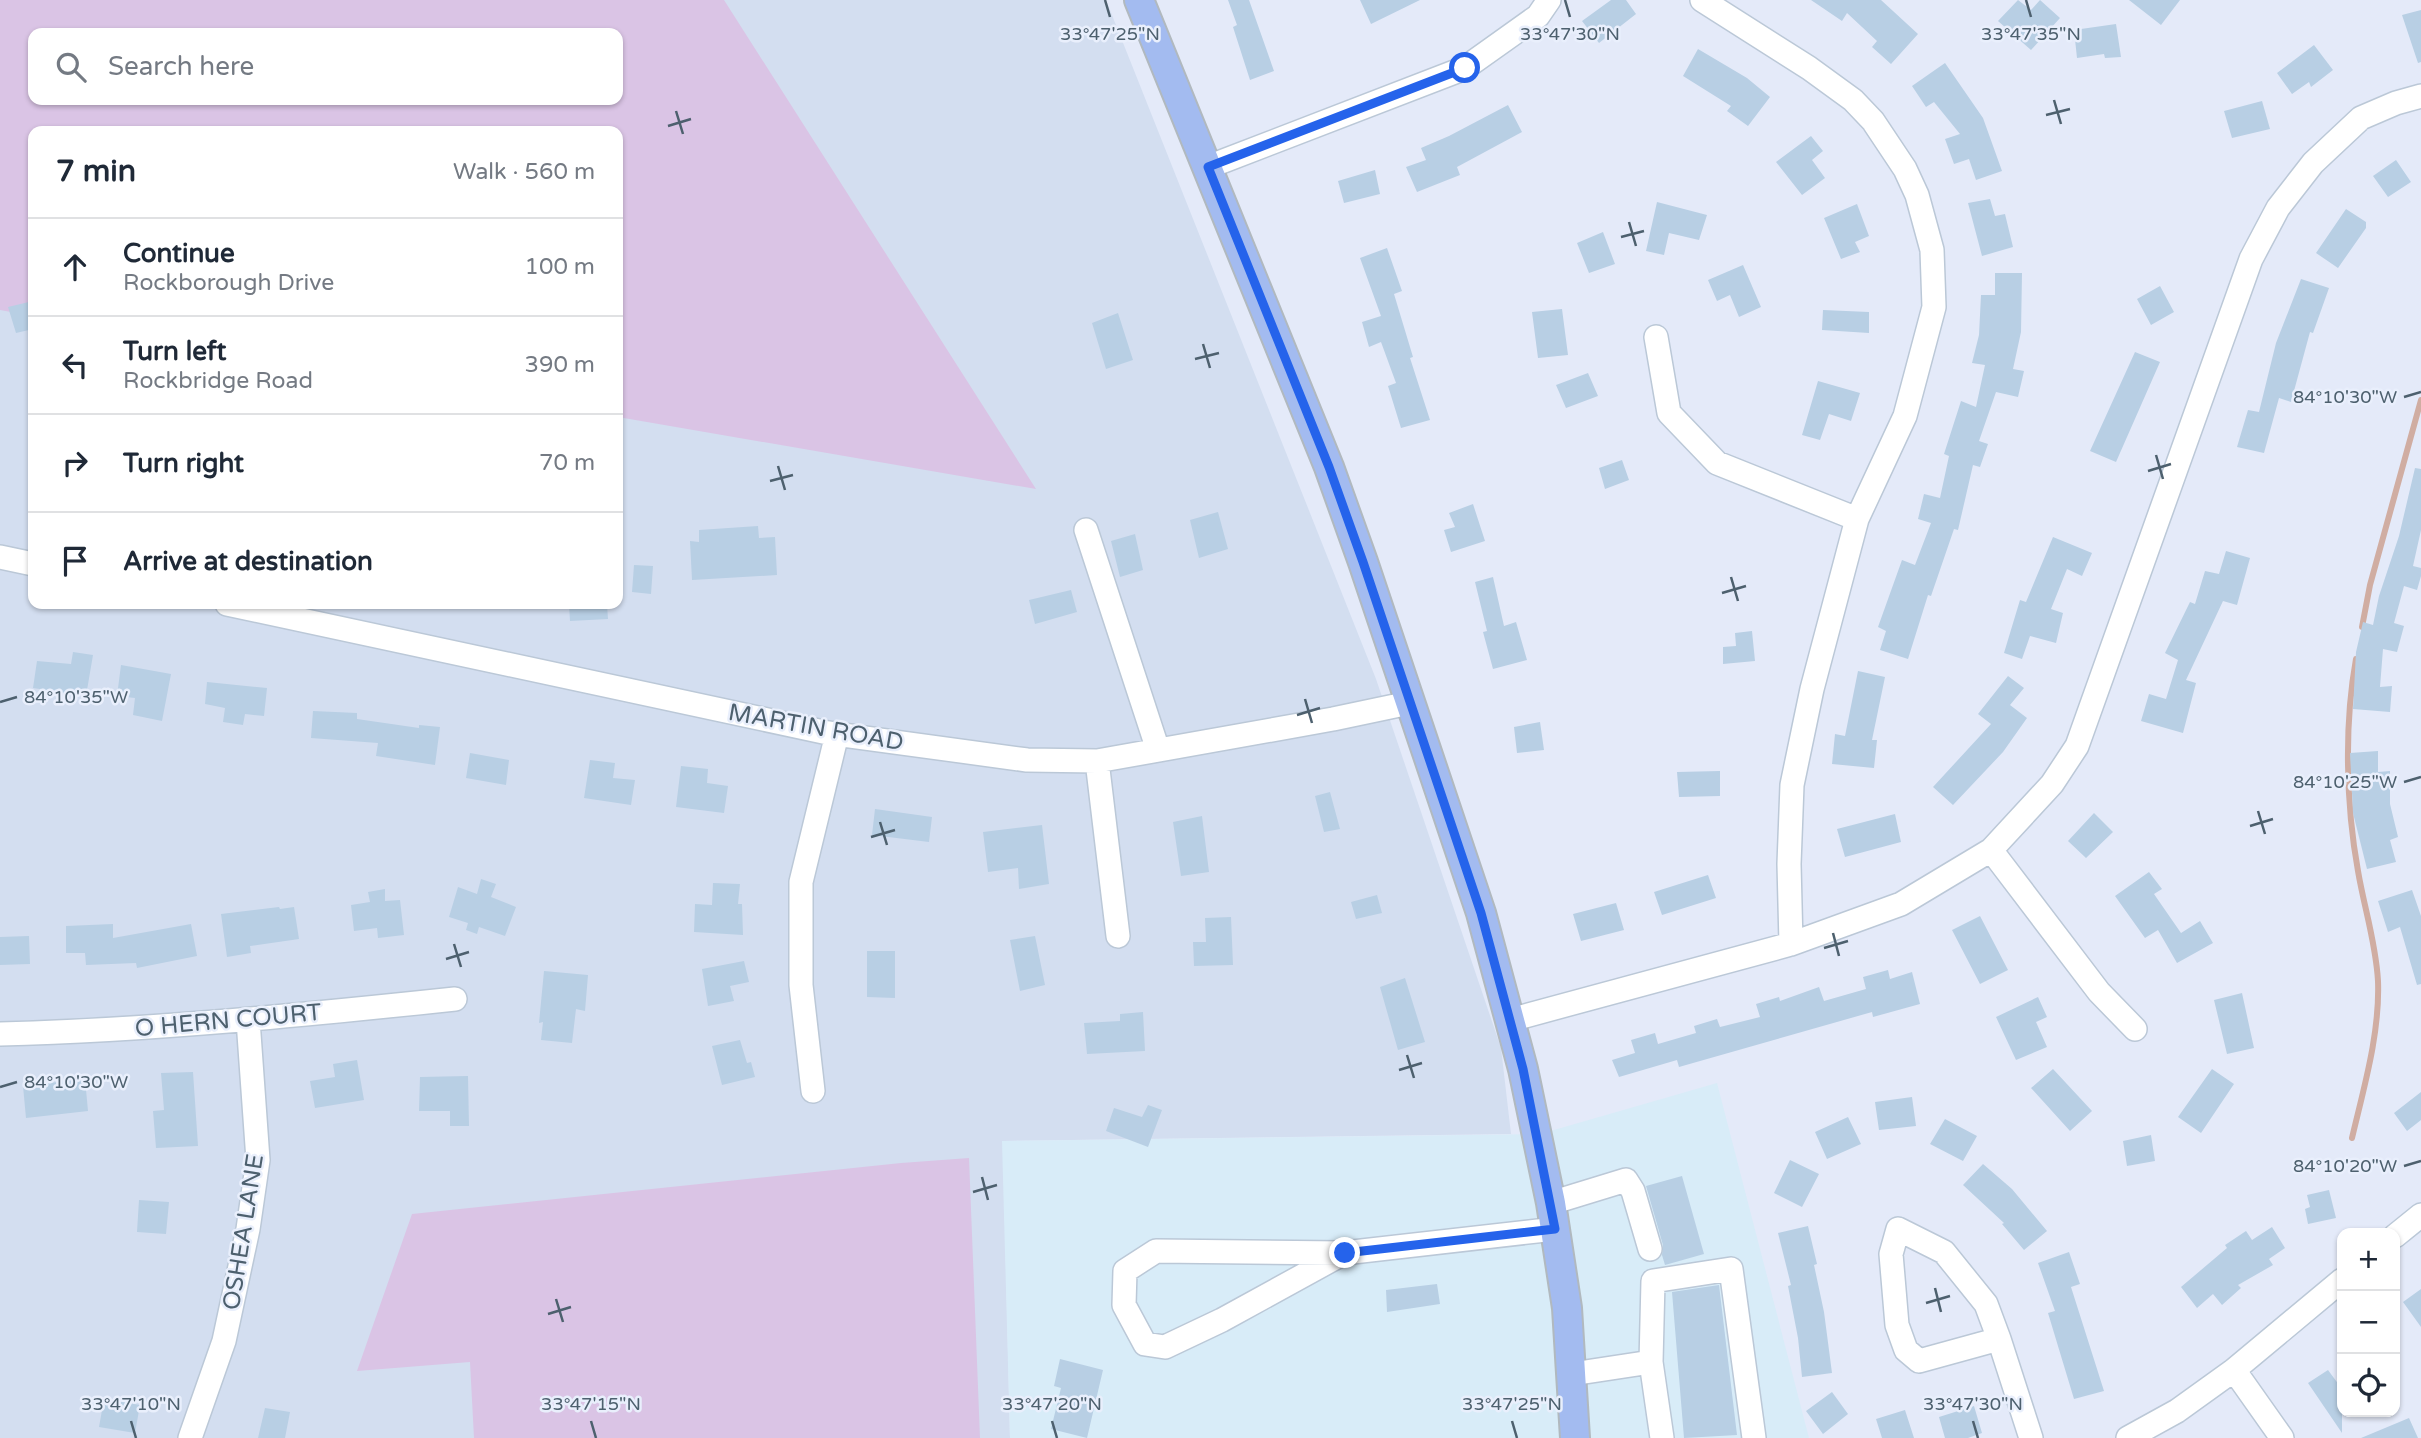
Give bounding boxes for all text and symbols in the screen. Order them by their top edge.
text: 33°47'25"N [1060,23,1160,45]
text: 33°47'30"N [1520,23,1620,45]
text: 33°47'35"N [1981,23,2081,45]
search box [28,28,623,105]
icon: search [52,48,90,86]
text: Search here [108,51,254,82]
route start [1449,52,1480,83]
text: 7 min [56,153,136,190]
text: Walk · 560 m [453,158,595,186]
text: Continue [123,238,235,269]
icon: ahead [56,248,94,286]
text: 100 m [525,253,595,281]
text: Rockborough Drive [123,269,334,297]
text: Turn left [123,336,226,367]
icon: left [56,346,94,384]
text: 390 m [525,351,595,379]
text: Rockbridge Road [123,367,313,395]
text: 84°10'30"W [2293,386,2397,408]
icon: right [56,444,94,482]
text: Turn right [123,448,244,479]
text: 70 m [539,449,595,477]
icon: arrive [56,542,94,580]
text: Arrive at destination [123,546,373,577]
text: 84°10'35"W [24,686,128,708]
street label: MARTIN ROAD [726,698,906,757]
text: 84°10'25"W [2293,771,2397,793]
street label: O HERN COURT [133,998,323,1043]
text: 84°10'30"W [24,1071,128,1093]
street label: OSHEA LANE [217,1152,270,1312]
text: 84°10'20"W [2293,1155,2397,1177]
map controls [2337,1228,2400,1417]
button: + [2337,1228,2400,1291]
route end [1329,1237,1360,1268]
button: − [2337,1291,2400,1354]
button: locate [2337,1354,2400,1417]
text: 33°47'10"N [81,1393,181,1415]
text: 33°47'15"N [541,1393,641,1415]
text: 33°47'20"N [1002,1393,1102,1415]
text: 33°47'25"N [1462,1393,1562,1415]
text: 33°47'30"N [1923,1393,2023,1415]

